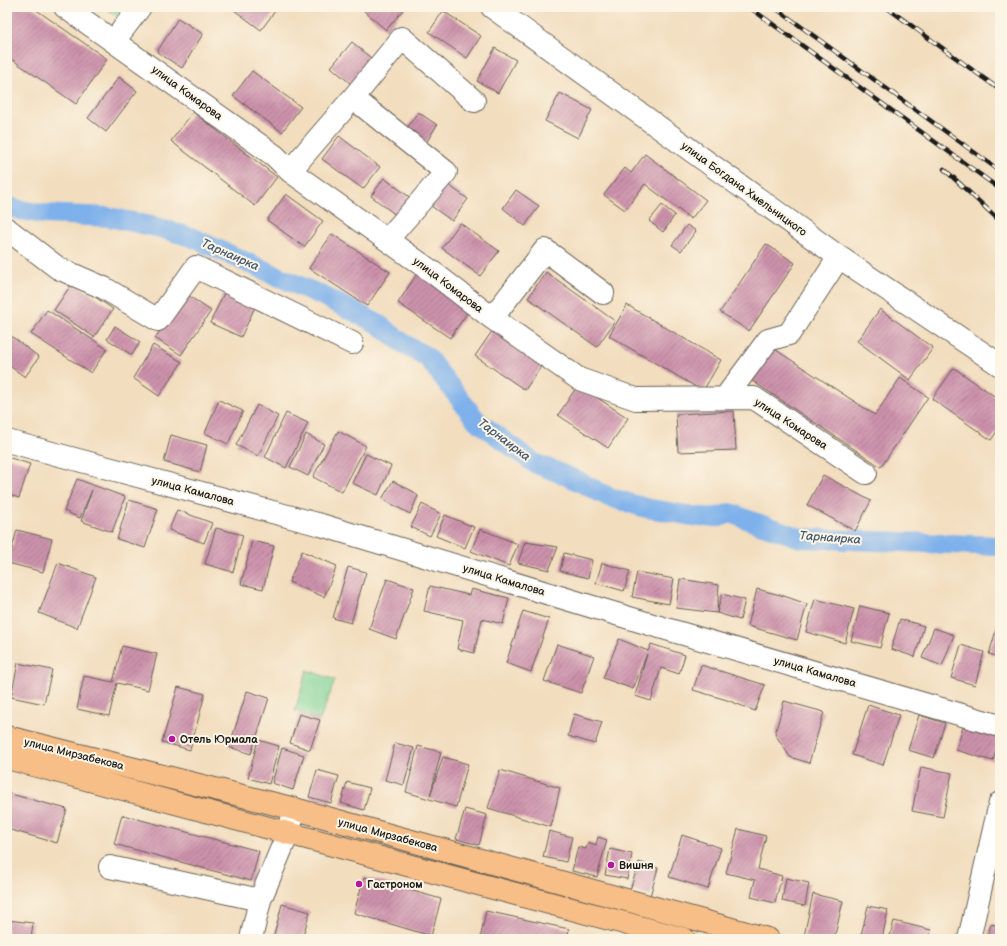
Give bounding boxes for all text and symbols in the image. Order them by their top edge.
street label: улица Комарова [149,63,225,123]
street label: улица Богдана Хмельницкого [679,139,809,239]
water label: Тарнаирка [199,236,261,274]
street label: улица Комарова [410,254,486,316]
street label: улица Комарова [752,396,830,453]
water label: Тарнаирка [475,415,533,465]
street label: улица Камалова [150,474,236,508]
water label: Тарнаирка [799,528,861,548]
street label: улица Камалова [461,561,547,599]
street label: улица Камалова [772,654,858,690]
place label: Отель Юрмала [180,733,258,746]
marker: Отель Юрмала [167,734,177,744]
street label: улица Мирзабекова [23,735,126,773]
street label: улица Мирзабекова [337,815,440,855]
place label: Вишня [619,859,654,872]
marker: Вишня [606,860,616,870]
place label: Гастроном [367,878,423,891]
marker: Гастроном [354,879,364,889]

